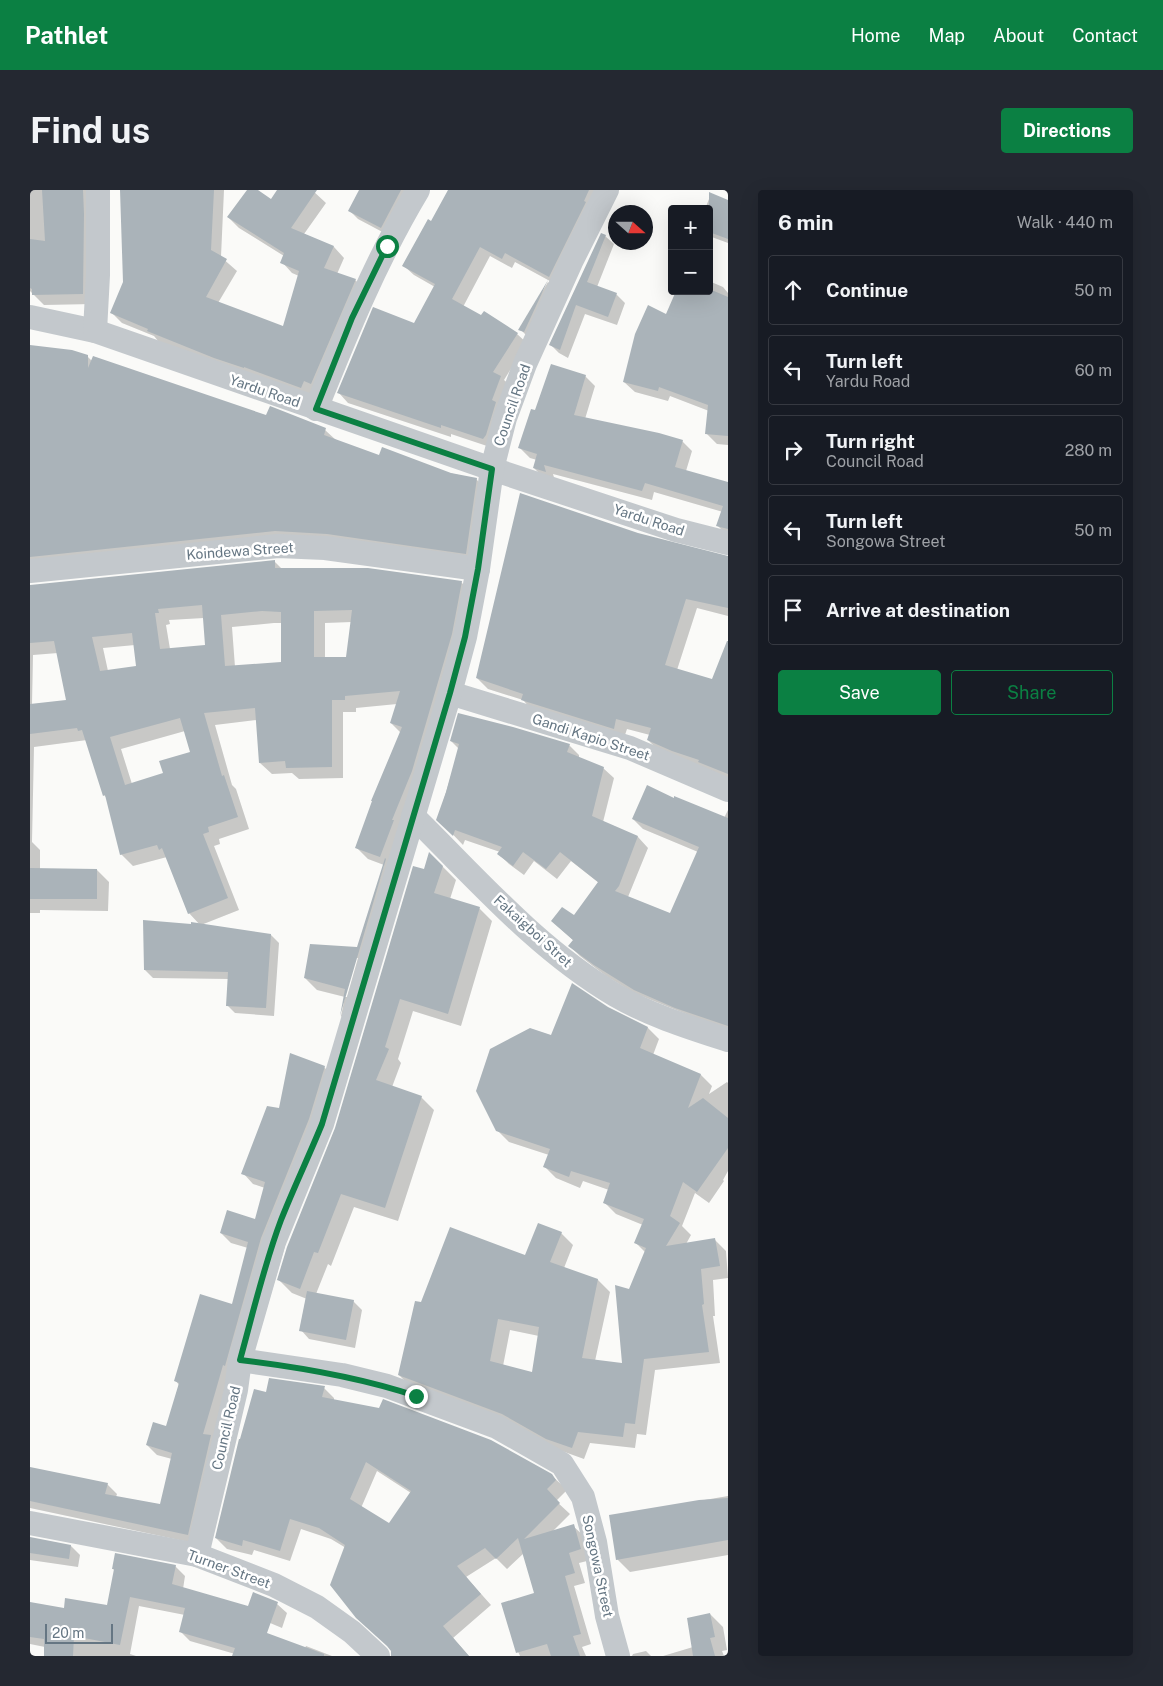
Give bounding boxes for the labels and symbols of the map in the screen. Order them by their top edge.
north arrow [608,205,653,250]
route start [376,235,399,258]
street label: Council Road [490,362,534,448]
street label: Yardu Road [228,371,302,411]
street label: Yardu Road [611,501,687,539]
street label: Koindewa Street [186,539,294,563]
street label: Gandi Kapio Street [530,710,652,764]
street label: Fakaigboi Stret [491,892,575,970]
street label: Council Road [209,1384,243,1472]
route end [405,1385,428,1408]
street label: Songowa Street [579,1513,617,1619]
street label: Turner Street [185,1547,273,1591]
scale bar [45,1621,112,1644]

